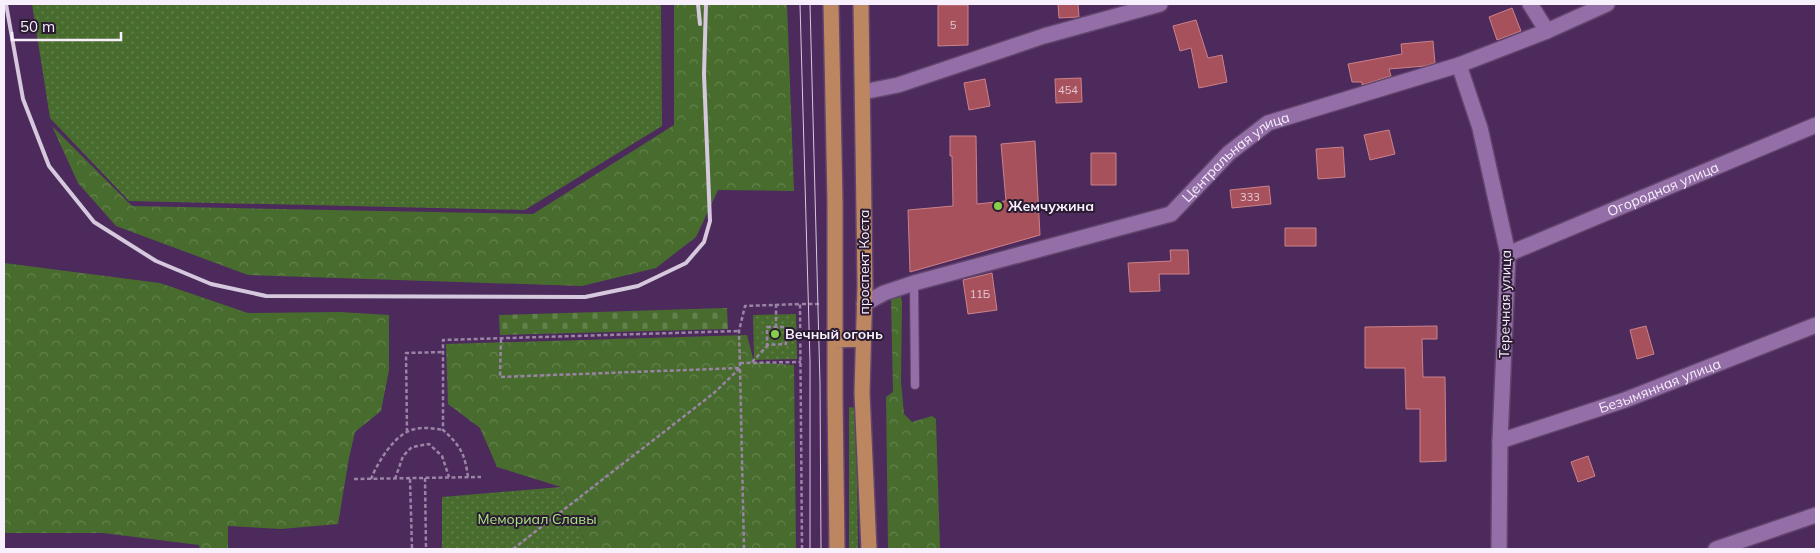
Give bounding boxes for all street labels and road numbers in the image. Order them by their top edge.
street label: Центральная улица [1178,108,1292,206]
street label: Огородная улица [1604,158,1722,220]
street label: проспект Коста [855,210,873,314]
street label: Теречная улица [1495,250,1515,358]
street label: Безымянная улица [1596,354,1723,417]

